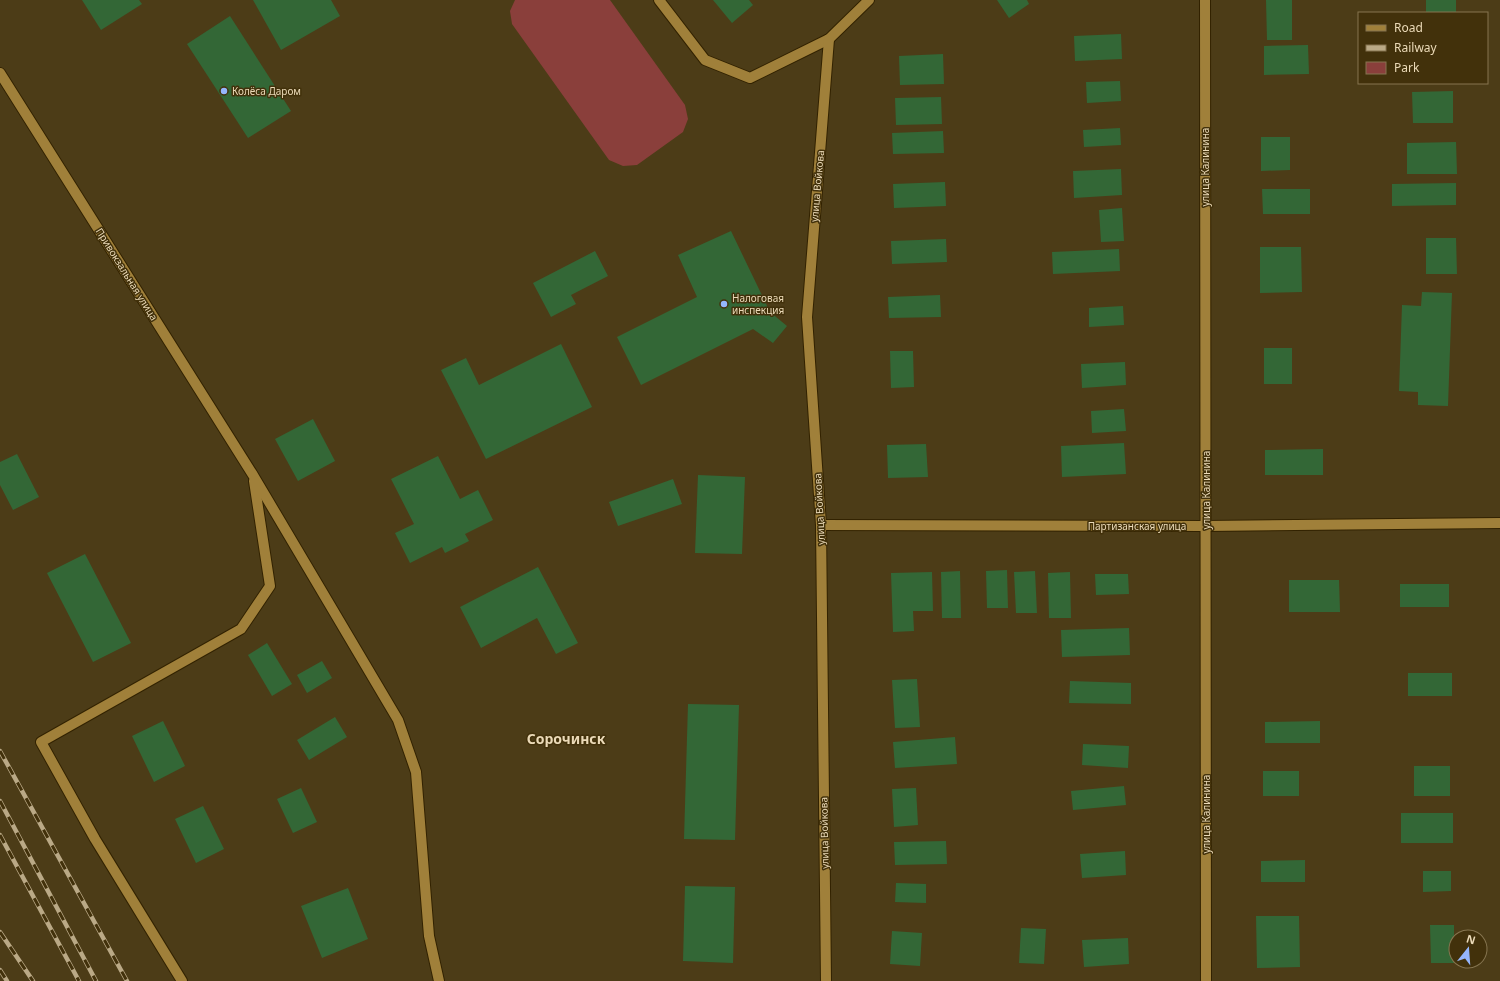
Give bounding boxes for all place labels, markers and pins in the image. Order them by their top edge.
place label: Колёса Даром [232,84,301,98]
marker: Колёса Даром [219,86,229,96]
place label: Налоговая инспекция [732,291,784,317]
marker: Налоговая инспекция [719,299,729,309]

